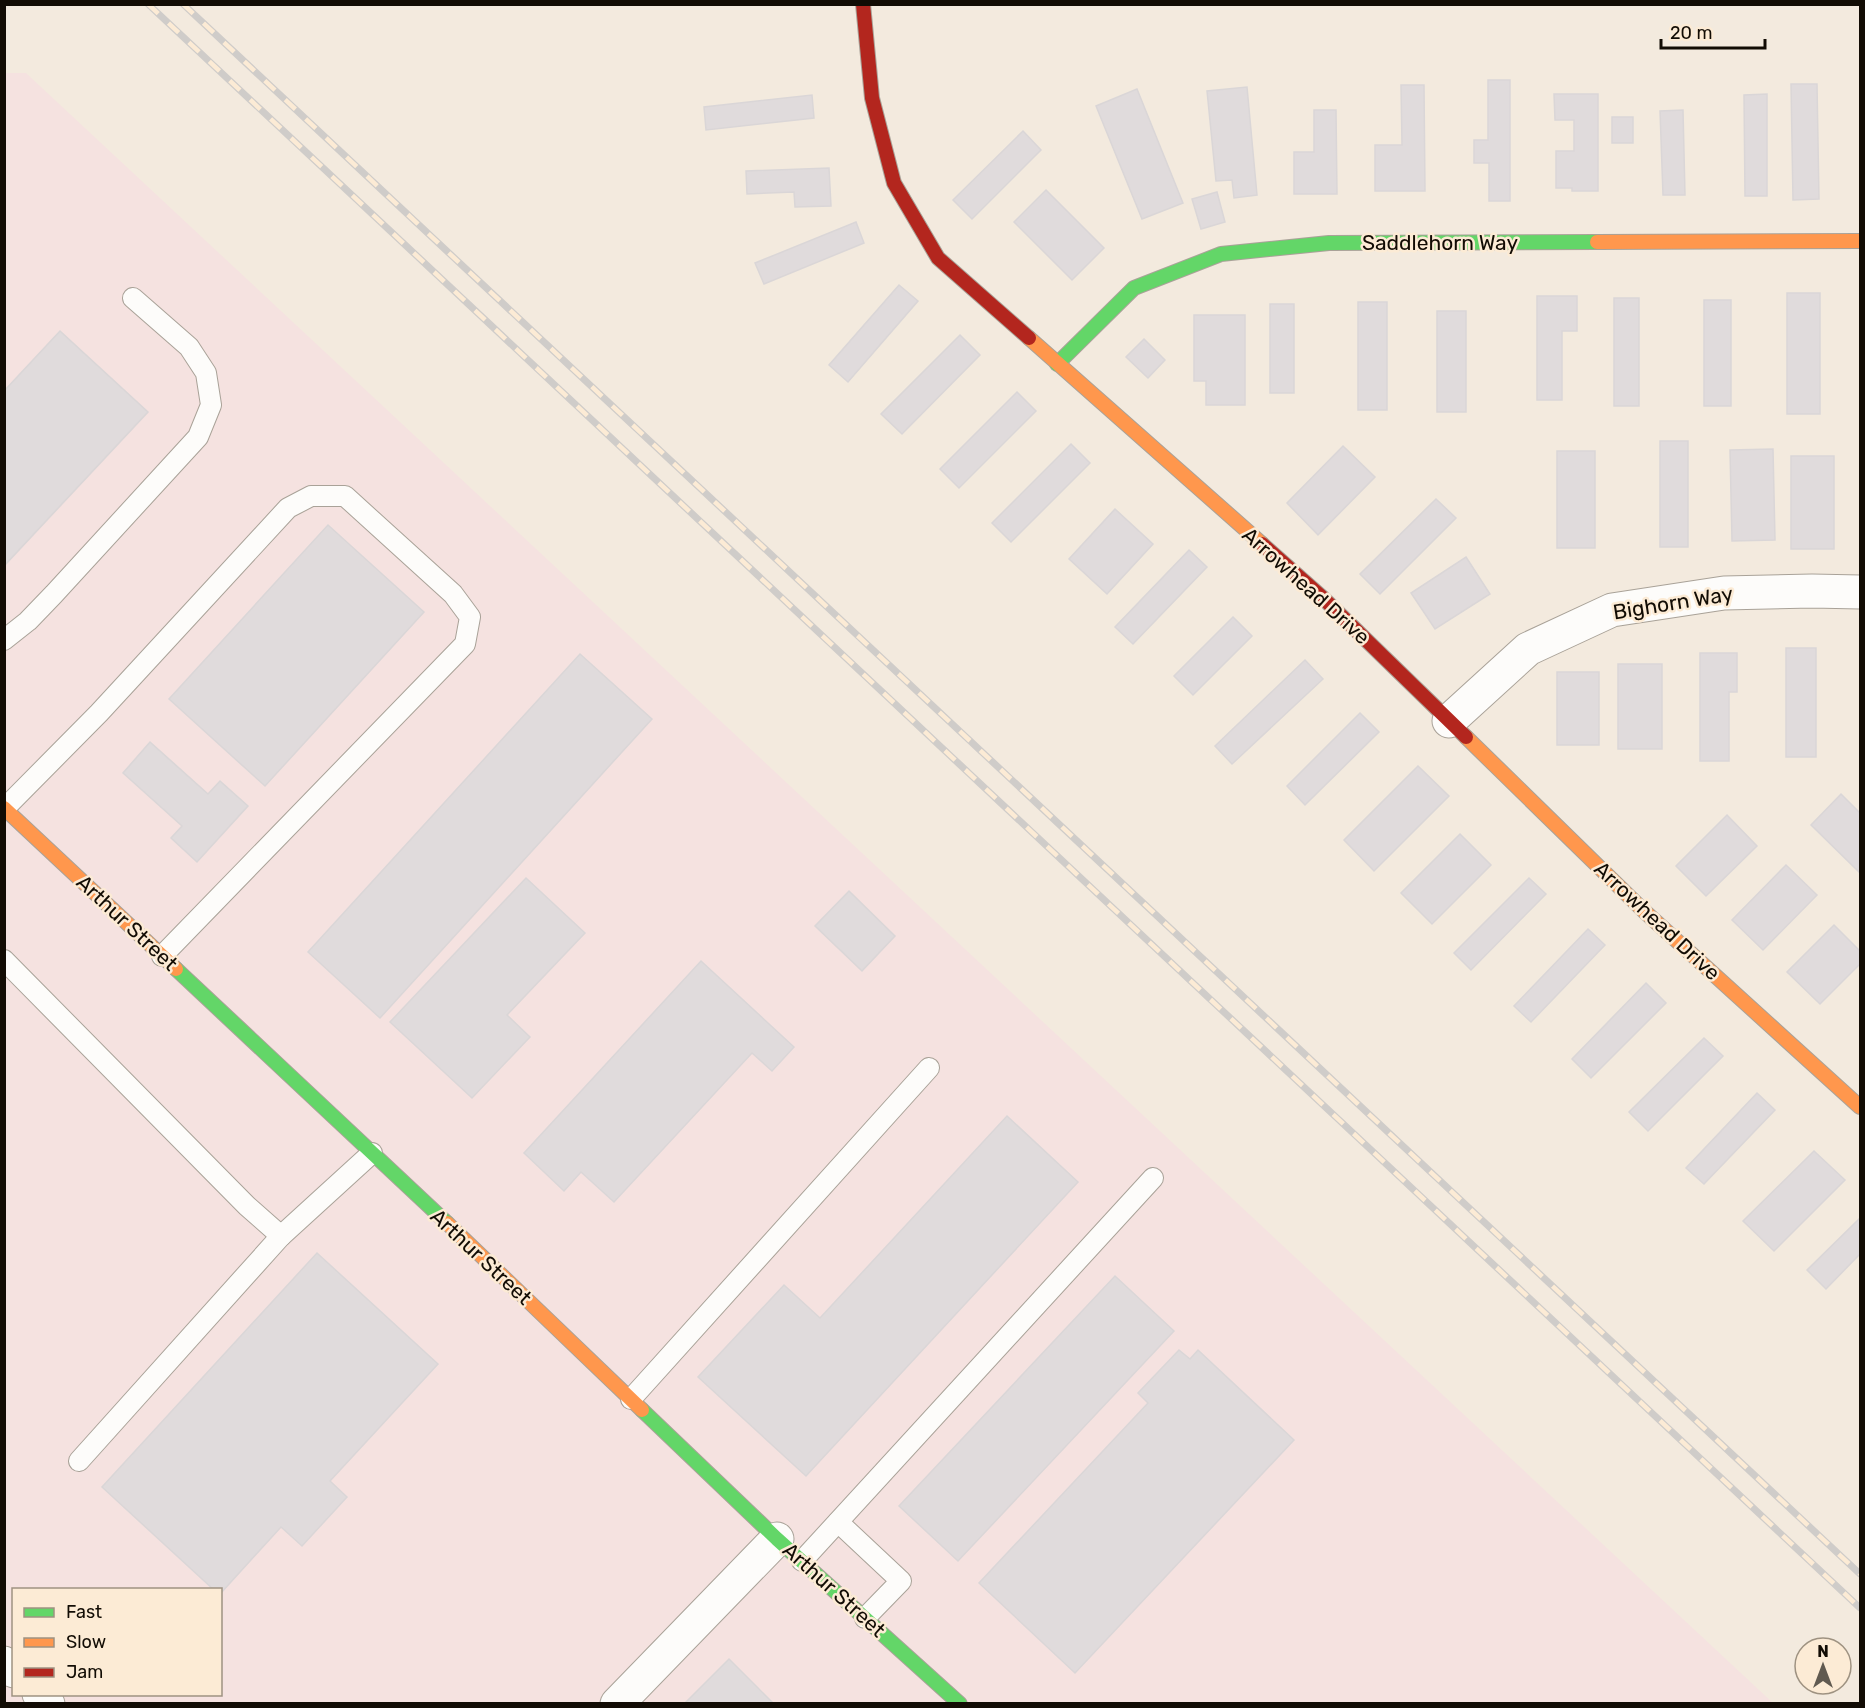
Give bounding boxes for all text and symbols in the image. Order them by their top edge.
scale bar [1661,12,1764,50]
text: 20 m [1670,22,1712,44]
street label: Saddlehorn Way [1362,230,1518,255]
street label: Arrowhead Drive [1237,522,1375,649]
street label: Bighorn Way [1611,581,1735,624]
street label: Arrowhead Drive [1589,856,1725,985]
street label: Arthur Street [72,869,183,976]
street label: Arthur Street [426,1203,537,1310]
street label: Arthur Street [778,1537,891,1642]
legend [12,1588,222,1696]
text: Fast [66,1601,102,1623]
text: Slow [66,1631,106,1653]
north arrow [1793,1636,1853,1696]
text: N [1817,1642,1829,1661]
text: Jam [66,1661,103,1683]

